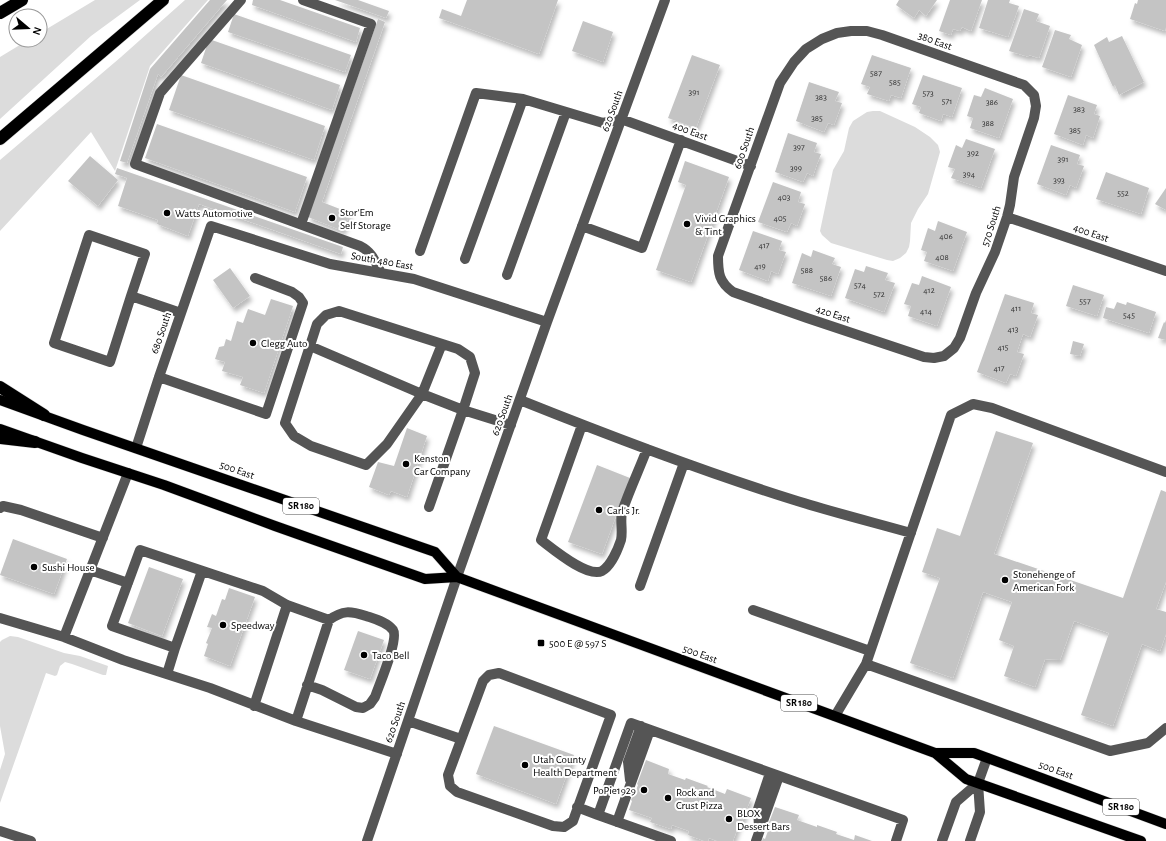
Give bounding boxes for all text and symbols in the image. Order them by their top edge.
north arrow [8,8,48,48]
text: N [31,26,43,37]
street label: 380 East [917,30,954,52]
house number: 587 [870,69,882,78]
house number: 585 [889,78,901,87]
house number: 391 [688,88,700,97]
street label: 620 South [599,89,625,133]
house number: 573 [922,89,934,98]
house number: 383 [815,93,827,102]
house number: 571 [942,97,952,106]
house number: 386 [986,98,998,107]
house number: 383 [1073,105,1085,114]
house number: 385 [811,114,823,123]
house number: 388 [982,119,994,128]
street label: 400 East [671,120,709,143]
street label: 600 South [732,125,756,171]
house number: 385 [1069,126,1081,135]
house number: 397 [793,143,805,152]
house number: 392 [967,149,979,158]
house number: 391 [1057,155,1069,164]
house number: 399 [790,164,802,173]
house number: 394 [963,170,976,179]
house number: 393 [1053,176,1065,185]
house number: 552 [1117,189,1129,198]
house number: 403 [778,193,791,202]
street label: 570 South [979,204,1003,248]
place label: Stor'Em Self Storage [340,207,391,231]
marker: Watts Automotive [162,208,172,218]
place label: Watts Automotive [175,208,253,219]
marker: Stor'Em Self Storage [327,213,337,223]
place label: Vivid Graphics & Tint [695,213,756,237]
house number: 405 [774,214,787,223]
marker: Vivid Graphics & Tint [682,219,692,229]
street label: 400 East [1072,222,1110,244]
house number: 406 [939,232,953,241]
house number: 417 [758,241,770,250]
street label: South 480 East [350,250,414,272]
house number: 408 [935,253,949,262]
house number: 419 [754,262,766,271]
house number: 588 [801,266,813,275]
house number: 586 [820,274,832,283]
house number: 574 [854,281,867,290]
house number: 412 [923,286,935,295]
house number: 572 [873,290,885,299]
house number: 557 [1079,297,1091,306]
street label: 420 East [814,303,852,325]
house number: 411 [1011,304,1021,313]
house number: 414 [920,307,933,316]
street label: 680 South [149,311,173,355]
house number: 545 [1123,311,1135,320]
house number: 413 [1007,325,1019,334]
marker: Clegg Auto [248,338,258,348]
place label: Clegg Auto [261,338,307,349]
house number: 415 [997,343,1009,352]
house number: 417 [993,364,1005,373]
street label: 620 South [489,393,515,437]
place label: Kenston Car Company [414,453,471,477]
street label: 500 East [218,459,256,481]
marker: Kenston Car Company [401,459,411,469]
road number: SR 180 [283,498,319,514]
marker: Carl's Jr. [594,505,604,515]
place label: Carl's Jr. [607,505,640,516]
marker: Sushi House [29,562,39,572]
place label: Sushi House [42,562,95,573]
place label: Stonehenge of American Fork [1013,569,1075,593]
marker: Stonehenge of American Fork [1000,575,1010,585]
marker: Speedway [218,620,228,630]
place label: Speedway [231,620,275,631]
marker: 500 E @ 597 S [536,638,546,648]
place label: 500 E @ 597 S [549,638,606,649]
street label: 500 East [681,643,719,665]
marker: Taco Bell [359,650,369,660]
place label: Taco Bell [372,650,410,661]
road number: SR 180 [781,695,817,711]
street label: 620 South [383,700,407,744]
place label: Utah County Health Department [533,754,618,778]
street label: 500 East [1037,759,1075,781]
marker: Utah County Health Department [520,760,530,770]
place label: PoPie1929 [593,785,636,796]
marker: PoPie1929 [639,785,649,795]
place label: Rock and Crust Pizza [676,787,723,811]
marker: Rock and Crust Pizza [663,793,673,803]
road number: SR 180 [1103,799,1139,815]
place label: BLOX Dessert Bars [737,808,790,832]
marker: BLOX Dessert Bars [724,814,734,824]

